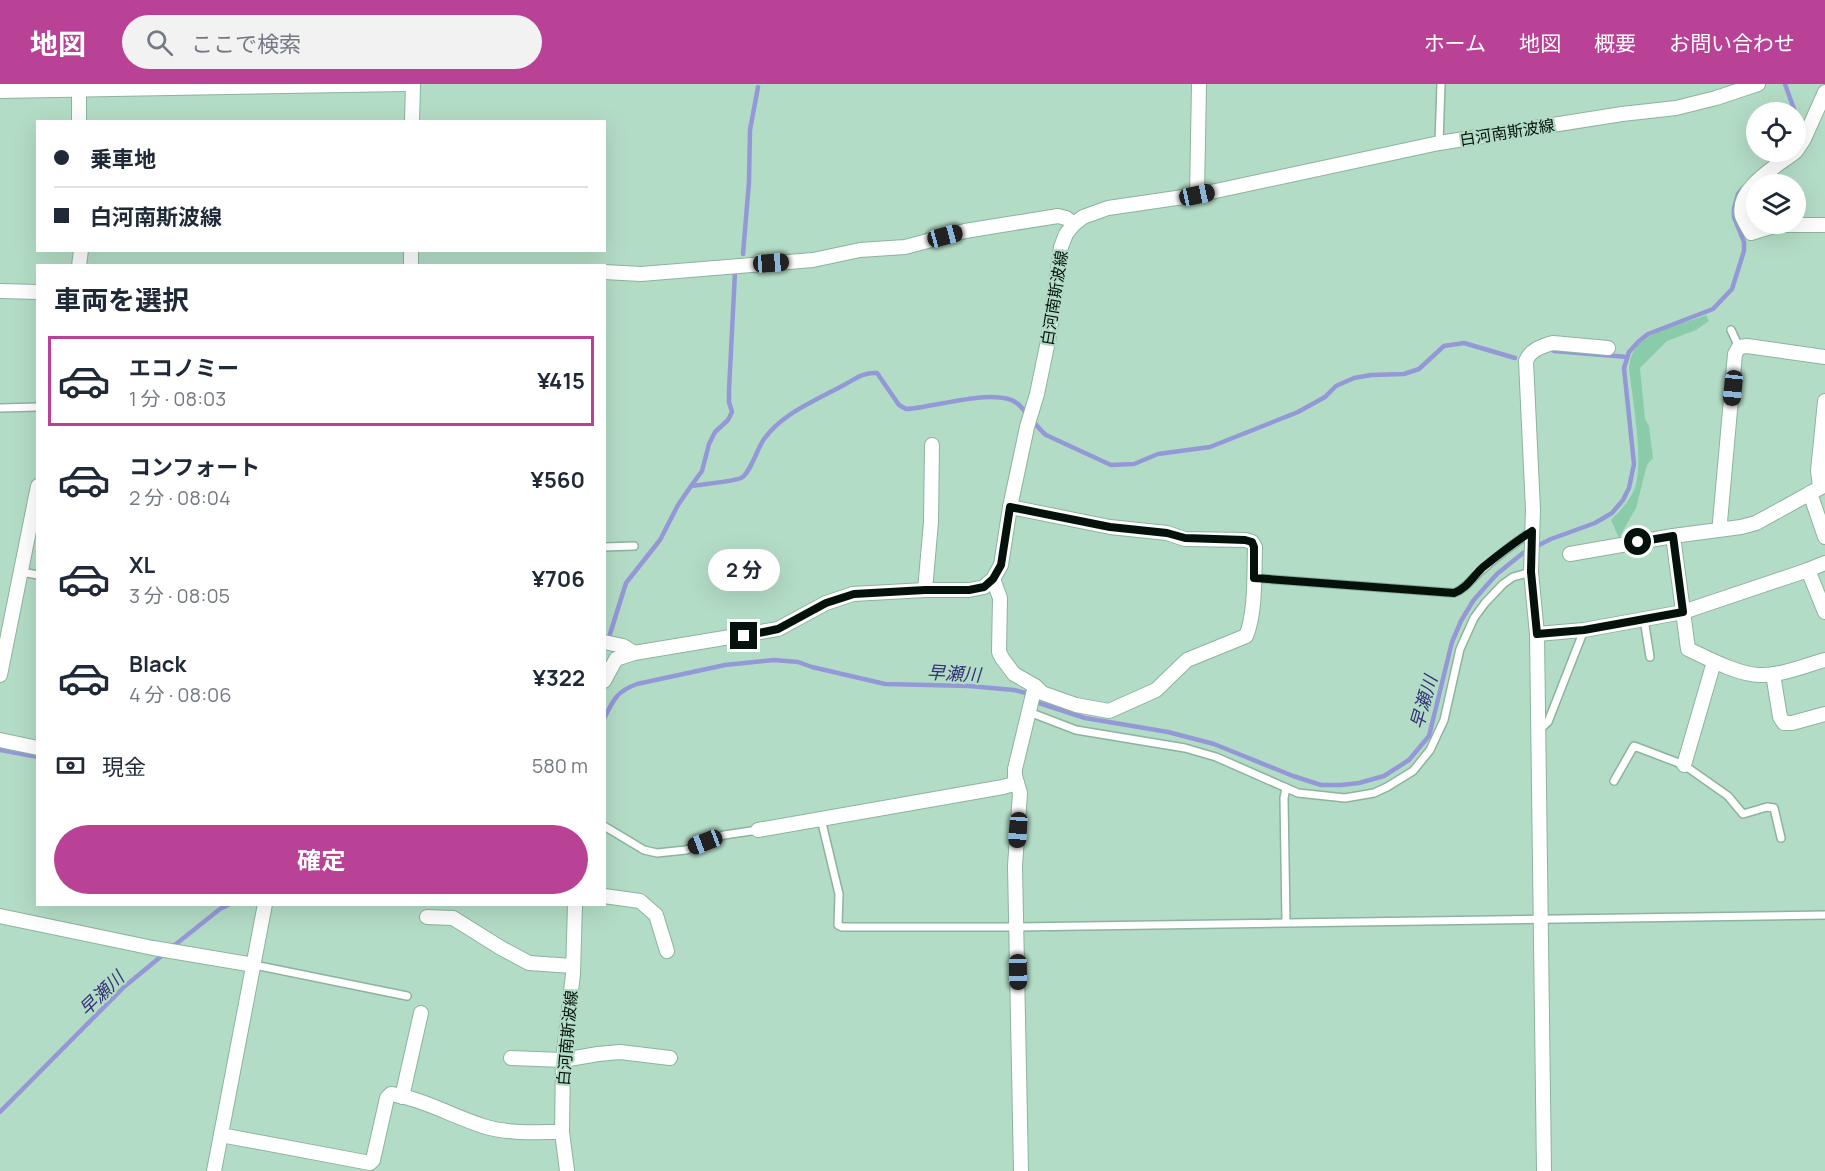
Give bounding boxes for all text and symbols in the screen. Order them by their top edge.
search box [122,15,542,69]
text: 地図 [30,24,86,62]
icon: search [143,26,176,59]
text: ここで検索 [191,29,301,59]
text: ホーム [1424,29,1486,57]
text: 地図 [1519,29,1561,57]
text: 概要 [1594,29,1636,57]
text: お問い合わせ [1669,29,1795,57]
map controls [1746,102,1806,234]
button: locate [1746,102,1806,162]
street label: 白河南斯波線 [1458,114,1556,150]
text: 乗車地 [90,144,156,174]
button: layers [1746,174,1806,234]
car [1178,182,1216,208]
text: 白河南斯波線 [90,202,222,232]
car [925,223,965,249]
street label: 白河南斯波線 [1036,249,1072,347]
car [752,253,790,273]
text: 車両を選択 [54,281,189,318]
text: エコノミー [129,353,239,383]
icon: car [57,354,111,408]
text: ¥415 [537,366,585,396]
car [1722,369,1744,407]
text: 1 分 · 08:03 [129,385,226,412]
text: コンフォート [129,452,260,482]
icon: car [57,453,111,507]
text: ¥560 [531,465,585,495]
text: 2 分 · 08:04 [129,484,231,511]
route start [1624,528,1651,555]
callout: 2 分 [708,549,780,591]
text: XL [129,550,155,580]
icon: car [57,552,111,606]
text: 2 分 [726,556,762,583]
text: ¥706 [532,564,585,594]
text: 3 分 · 08:05 [129,582,230,609]
route end [730,622,757,649]
text: Black [129,649,186,679]
icon: car [57,651,111,705]
water label: 早瀬川 [926,660,984,687]
text: ¥322 [533,663,585,693]
water label: 早瀬川 [1404,671,1443,731]
text: 4 分 · 08:06 [129,681,232,708]
icon: cash [54,749,87,782]
text: 現金 [102,752,146,782]
text: 580 m [532,752,588,779]
car [1008,811,1028,849]
button: 確定 [54,825,588,894]
car [685,827,725,857]
car [1009,954,1027,990]
water label: 早瀬川 [73,964,130,1020]
street label: 白河南斯波線 [552,989,582,1087]

